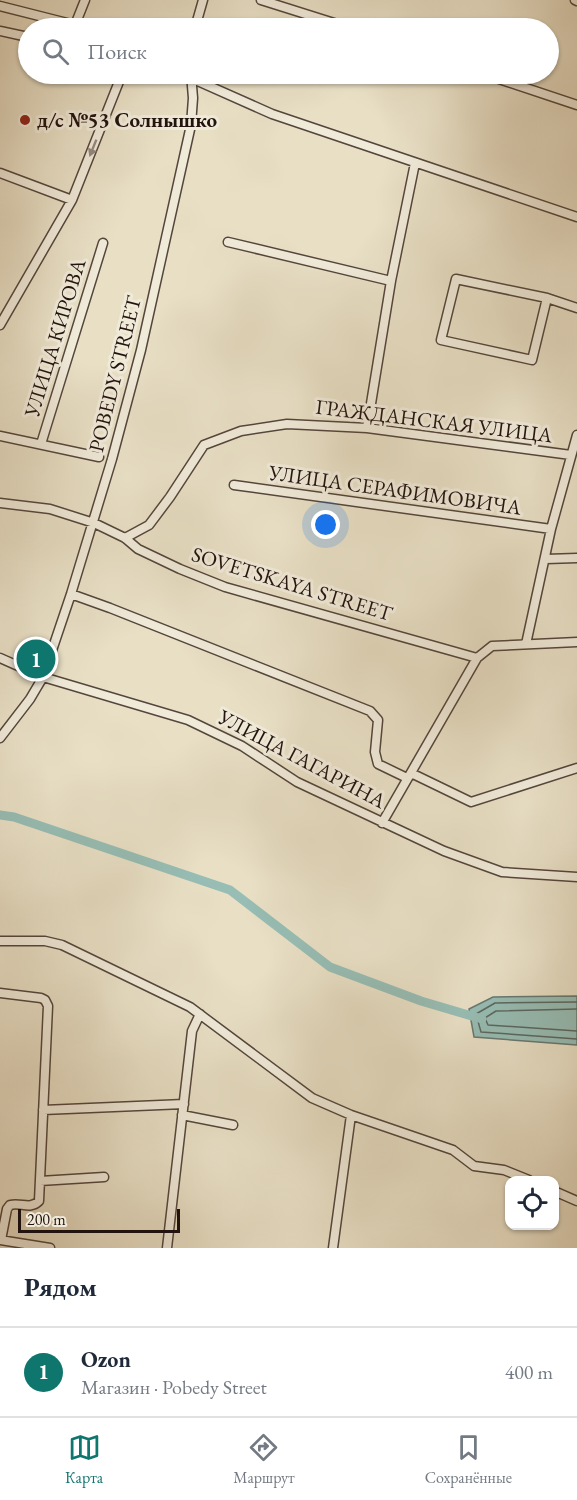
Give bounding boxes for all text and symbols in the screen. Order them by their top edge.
search box [18,18,559,84]
icon: search [39,35,72,68]
text: Поиск [87,37,147,66]
place label: д/с №53 Солнышко [37,106,218,133]
marker: д/с №53 Солнышко [18,113,32,127]
one-way arrow [88,139,98,157]
street label: УЛИЦА КИРОВА [17,255,92,421]
street label: POBEDY STREET [82,292,147,455]
street label: ГРАЖДАНСКАЯ УЛИЦА [314,393,554,448]
street label: УЛИЦА СЕРАФИМОВИЧА [266,458,524,521]
your location [311,510,340,539]
street label: SOVETSKAYA STREET [189,540,397,627]
pin: 1 [16,636,56,682]
street label: УЛИЦА ГАГАРИНА [213,703,391,814]
map controls [505,1176,559,1230]
button: locate [505,1176,559,1230]
scale bar [18,1206,180,1234]
text: 200 m [27,1209,66,1230]
text: Рядом [24,1270,97,1304]
text: Ozon [81,1345,131,1374]
text: 1 [38,1359,49,1385]
text: 400 m [505,1359,553,1385]
text: Магазин · Pobedy Street [81,1374,267,1400]
tab: Карта [65,1431,103,1488]
tab: Маршрут [233,1431,295,1488]
tab: Сохранённые [425,1431,512,1488]

